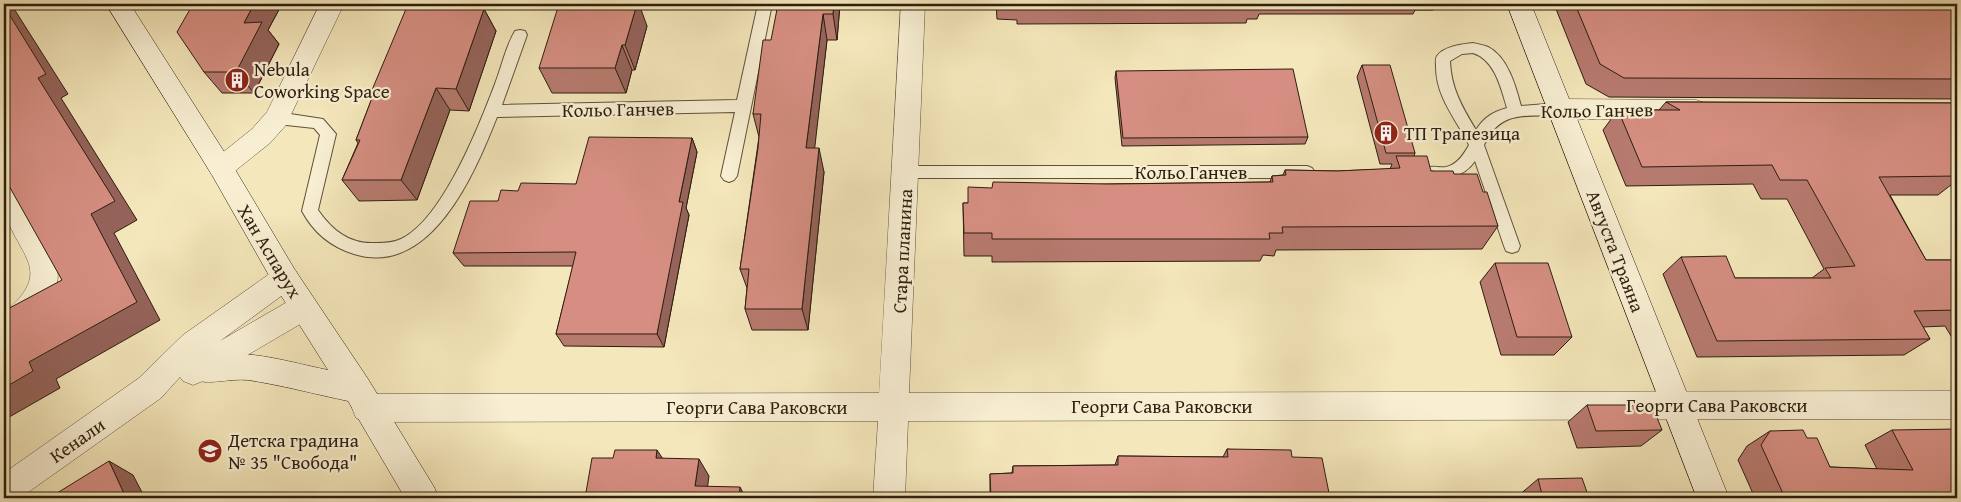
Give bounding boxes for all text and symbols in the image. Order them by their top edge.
place label: Nebula Coworking Space [254,55,390,105]
building icon: Nebula Coworking Space [224,67,250,93]
street label: Кольо Ганчев [562,94,674,124]
street label: Кольо Ганчев [1541,95,1653,125]
place label: ТП Трапезица [1404,119,1520,147]
building icon: ТП Трапезица [1373,120,1399,146]
street label: Кольо Ганчев [1135,158,1247,186]
street label: Августа Траяна [1580,186,1652,316]
street label: Стара планина [885,188,919,314]
street label: Хан Аспарух [231,199,309,304]
street label: Георги Сава Раковски [1626,391,1808,419]
street label: Георги Сава Раковски [1071,392,1253,420]
street label: Георги Сава Раковски [666,393,848,421]
street label: Кенали [43,411,111,469]
place label: Детска градина № 35 "Свобода" [227,426,359,476]
school or university icon: Детска градина № 35 "Свобода" [197,438,223,464]

